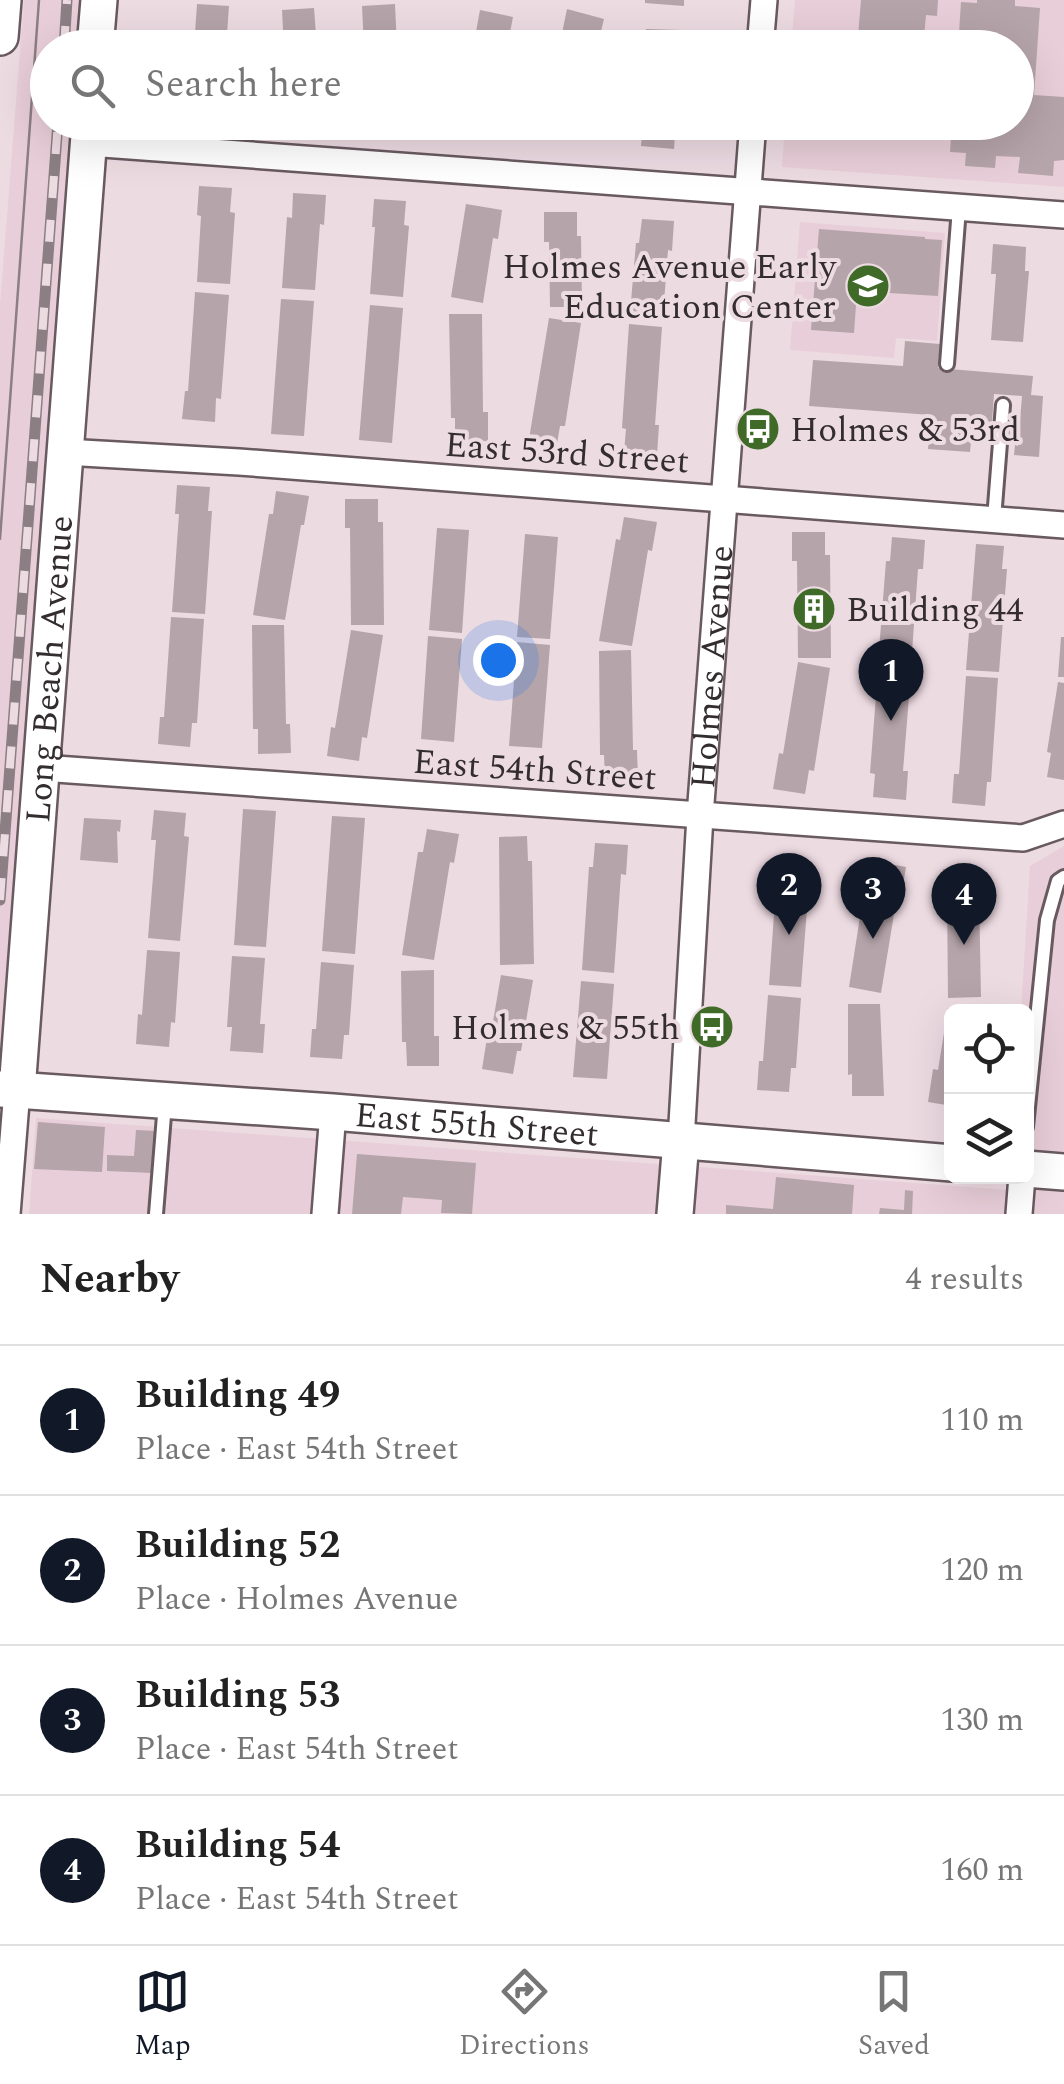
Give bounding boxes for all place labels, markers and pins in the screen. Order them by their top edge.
place label: Holmes Avenue Early Education Center [502,241,837,334]
school or university icon: Holmes Avenue Early Education Center [845,263,891,309]
place label: Holmes & 53rd [790,404,1020,457]
bus stop icon: Holmes & 53rd [735,406,781,452]
place label: Building 44 [846,584,1024,637]
building icon: Building 44 [791,586,837,632]
pin: 1 [858,638,924,721]
pin: 2 [756,852,822,935]
pin: 3 [840,856,906,939]
pin: 4 [932,862,996,945]
place label: Holmes & 55th [451,1002,680,1055]
bus stop icon: Holmes & 55th [689,1004,735,1050]

